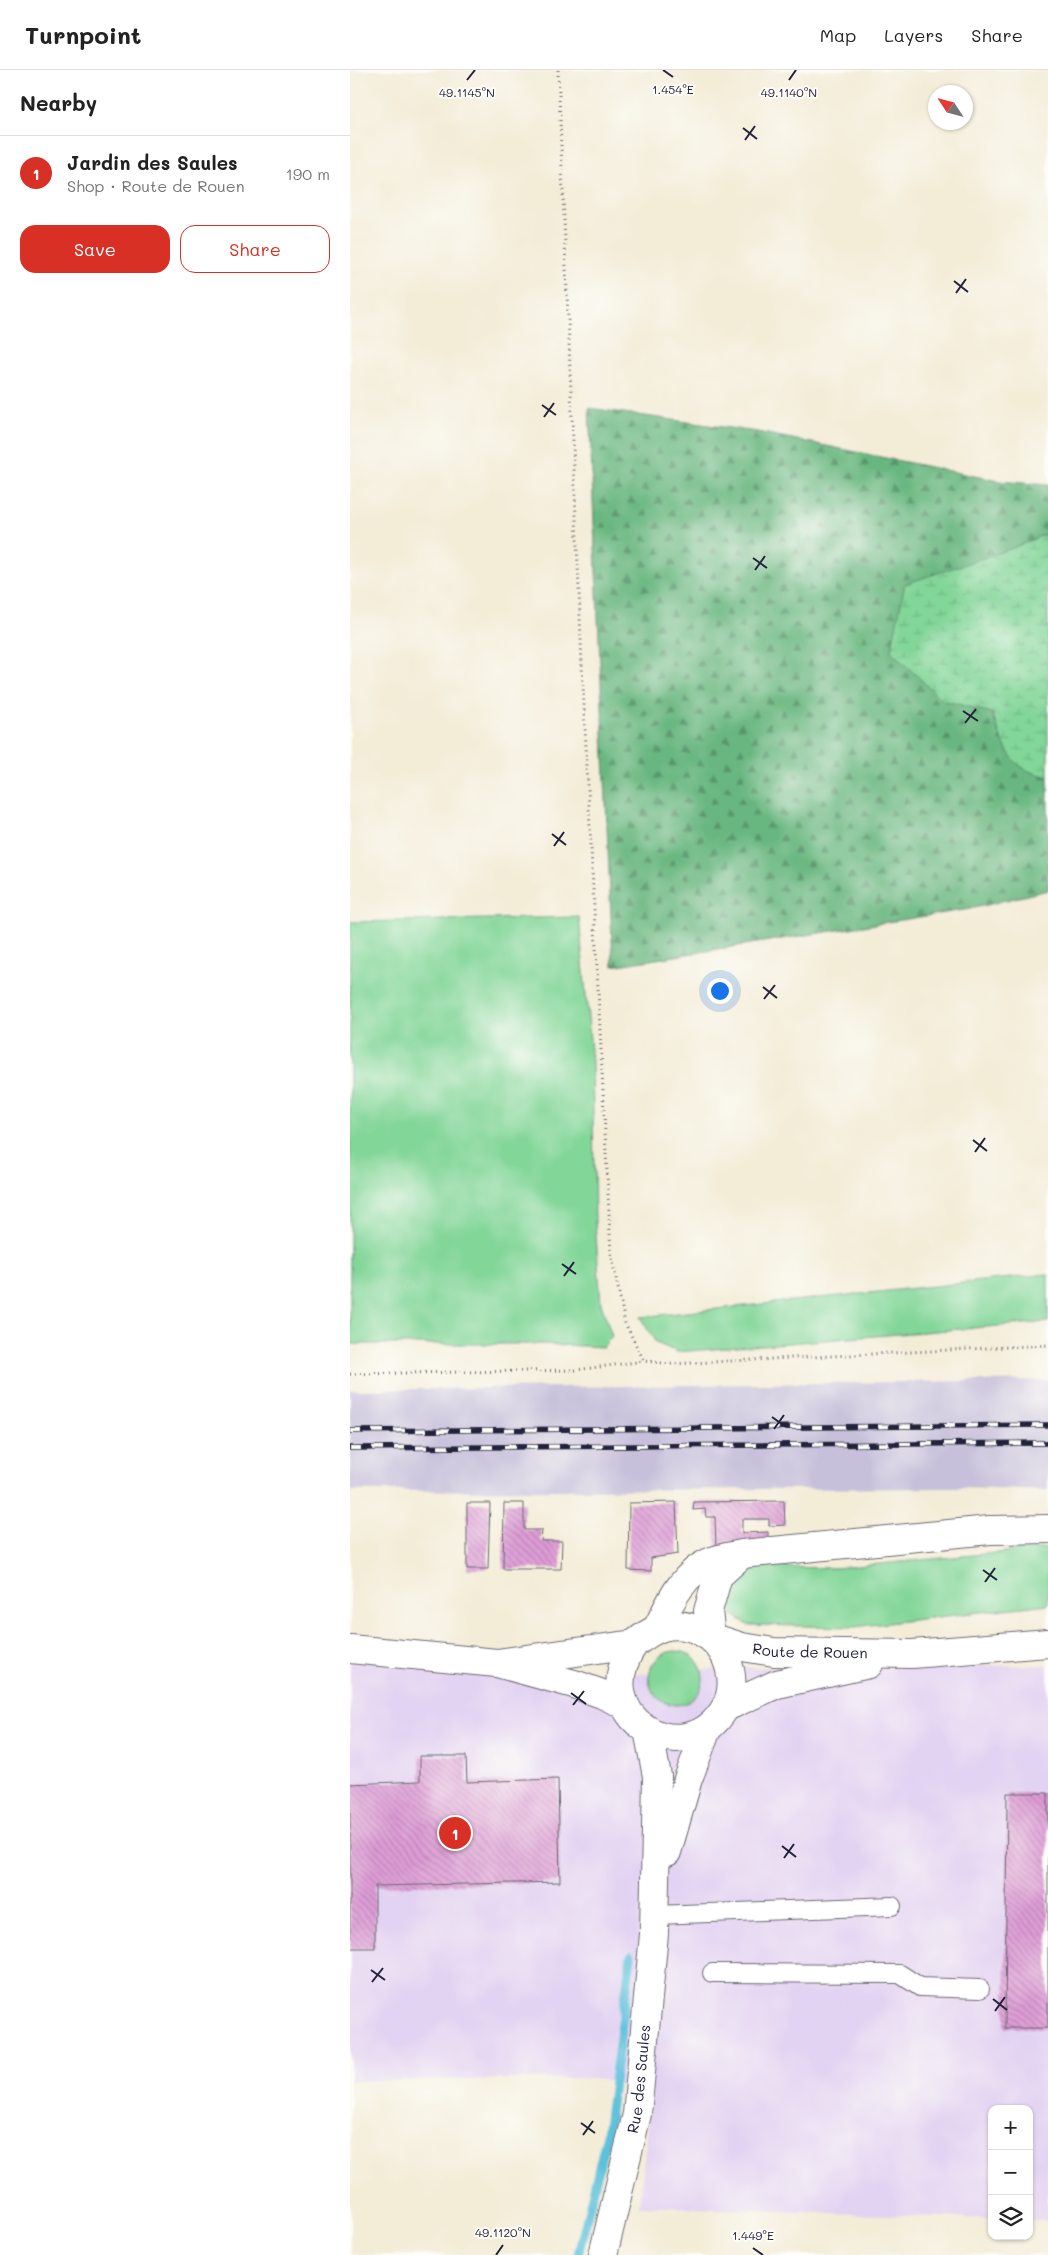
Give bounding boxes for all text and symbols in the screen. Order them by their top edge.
text: Turnpoint [25,19,141,50]
text: Map [820,23,856,47]
text: Layers [884,23,943,47]
text: Share [971,23,1023,47]
text: 1.454°E [652,81,694,97]
text: 49.1145°N [439,84,495,100]
text: 49.1140°N [761,84,817,100]
north arrow [928,85,973,130]
text: Nearby [20,89,97,116]
text: Jardin des Saules [67,150,238,175]
text: 1 [32,163,40,184]
text: 190 m [286,163,330,184]
text: Shop · Route de Rouen [67,175,245,196]
button: Save [20,225,170,273]
button: Share [180,225,330,273]
your location [707,978,733,1004]
street label: Route de Rouen [751,1638,868,1662]
pin: 1 [439,1814,471,1852]
street label: Rue des Saules [622,2024,654,2135]
map controls [988,2105,1033,2240]
button: + [988,2105,1033,2150]
button: − [988,2150,1033,2195]
button: layers [988,2195,1033,2240]
text: 49.1120°N [475,2224,531,2240]
text: 1.449°E [732,2227,774,2243]

